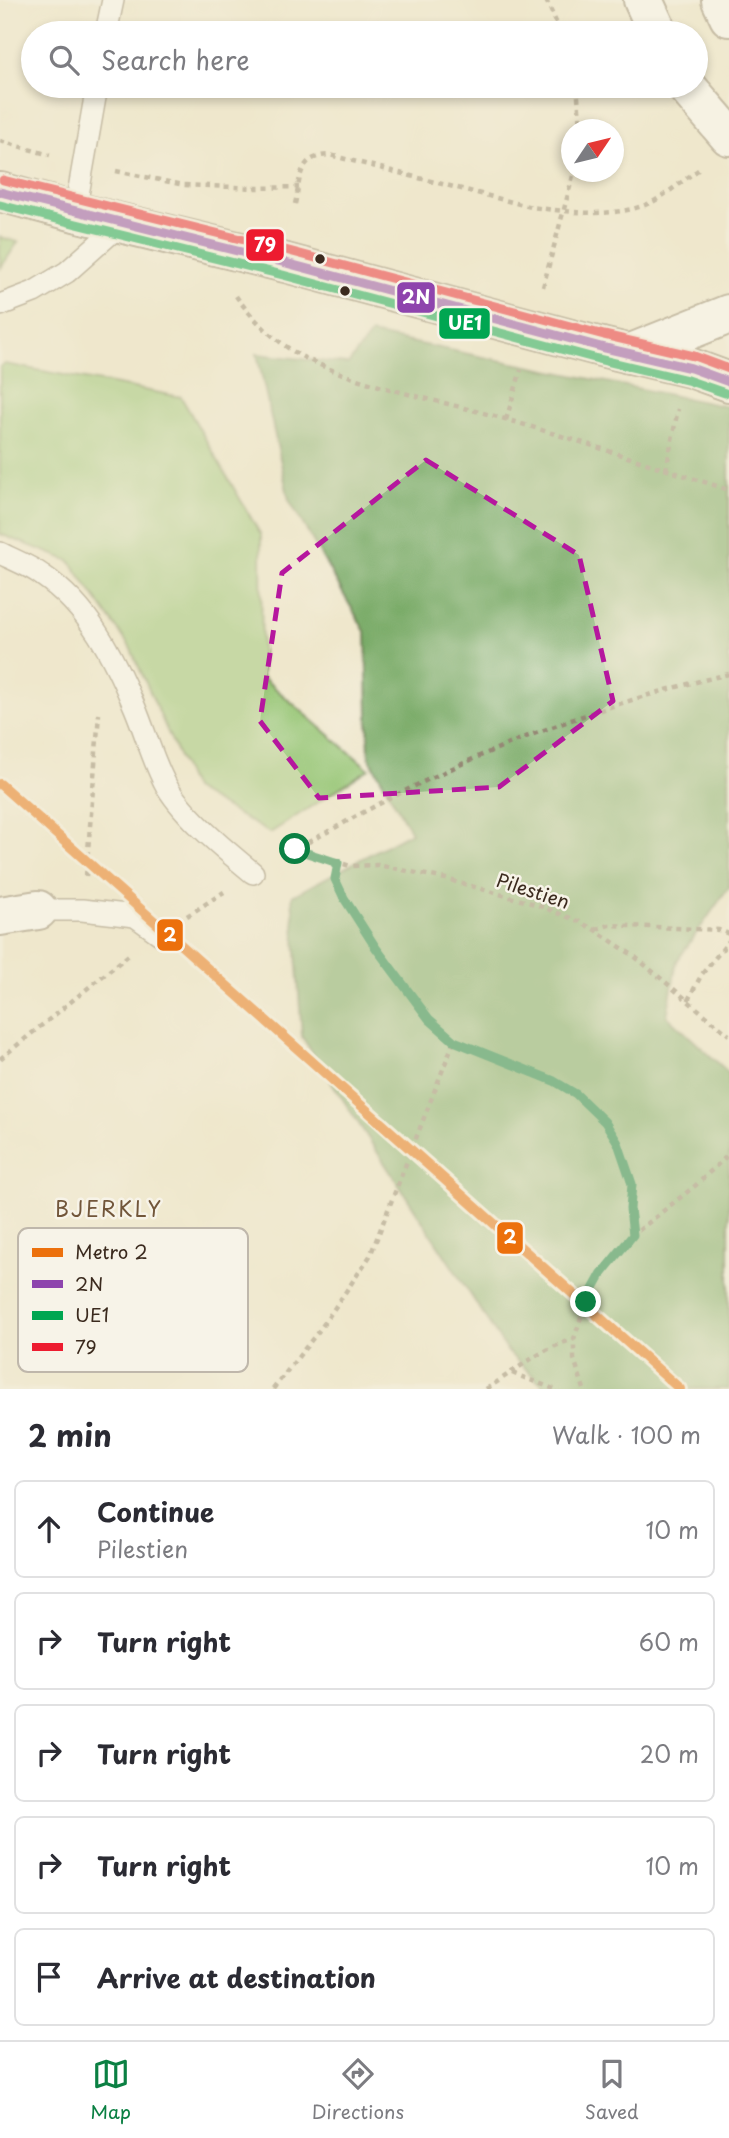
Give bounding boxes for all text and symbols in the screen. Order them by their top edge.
search box [21,21,708,98]
text: Search here [101,40,250,79]
icon: search [45,41,83,79]
north arrow [561,119,624,182]
line badge: 79 [245,228,285,262]
text: 79 [254,230,276,258]
unlabelled marker [313,252,327,266]
line badge: 2N [396,281,436,314]
text: 2N [402,282,430,310]
unlabelled marker [338,284,352,298]
line badge: UE1 [438,307,491,340]
text: UE1 [448,308,482,336]
route start [279,833,310,864]
street label: Pilestien [493,865,573,915]
line badge: 2 [156,918,184,952]
text: 2 [163,920,177,948]
district label: BJERKLY [55,1192,163,1224]
line badge: 2 [496,1221,524,1255]
text: 2 [503,1222,517,1250]
legend [18,1228,248,1372]
text: Metro 2 [75,1237,148,1265]
text: 2N [75,1269,103,1297]
route end [570,1286,601,1317]
text: UE1 [75,1300,109,1328]
text: 79 [75,1332,97,1360]
text: 2 min [28,1412,112,1457]
text: Walk · 100 m [552,1417,701,1452]
text: Continue [97,1492,214,1531]
icon: ahead [30,1510,68,1548]
text: 10 m [645,1512,699,1547]
text: Pilestien [97,1531,188,1566]
icon: right [30,1622,68,1660]
text: Turn right [97,1622,231,1661]
text: 60 m [639,1624,699,1659]
icon: right [30,1734,68,1772]
text: Turn right [97,1734,231,1773]
text: 20 m [640,1736,699,1771]
icon: right [30,1846,68,1884]
text: Turn right [97,1846,231,1885]
text: 10 m [645,1848,699,1883]
icon: arrive [30,1958,68,1996]
text: Arrive at destination [97,1958,376,1997]
tab: Map [90,2055,131,2125]
tab: Directions [312,2055,404,2125]
tab: Saved [585,2055,639,2125]

